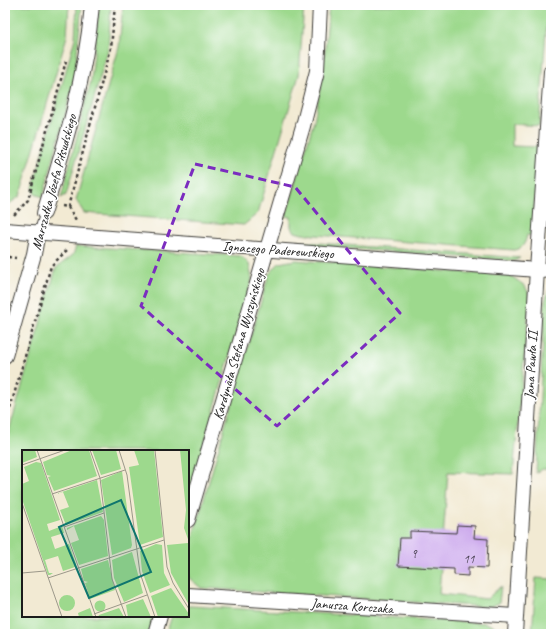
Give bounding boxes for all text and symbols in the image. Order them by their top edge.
street label: Marszałka Józefa Piłsudskiego [28,111,81,252]
street label: Ignacego Paderewskiego [222,238,335,262]
street label: Kardynała Stefana Wyszyńskiego [209,265,269,422]
street label: Jana Pawła II [521,327,541,401]
inset map [22,450,189,617]
house number: 9 [411,546,418,562]
house number: 11 [464,551,475,567]
street label: Janusza Korczaka [309,595,395,617]

